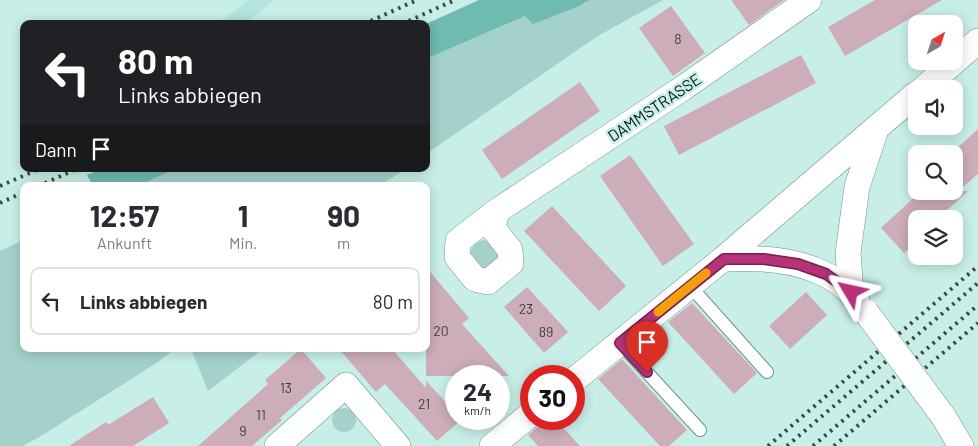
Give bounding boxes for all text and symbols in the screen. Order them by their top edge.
north arrow [908,15,962,70]
map controls [908,15,963,265]
house number: 8 [674,30,682,47]
text: 80 m [118,39,193,81]
icon: left [35,40,100,105]
street label: DAMMSTRASSE [604,69,704,145]
button: sound [908,80,963,135]
text: Links abbiegen [118,81,262,107]
icon: arrive [87,135,115,163]
text: Dann [35,138,77,161]
button: search [908,145,963,200]
text: 12:57 [90,197,159,233]
text: 1 [238,197,248,233]
text: 90 [327,197,360,233]
button: layers [908,210,963,265]
text: Ankunft [97,233,152,252]
text: Min. [229,233,257,252]
text: m [337,233,350,252]
position arrow [824,265,876,317]
icon: left [37,287,65,315]
text: Links abbiegen [80,290,207,313]
text: 80 m [373,290,413,313]
house number: 23 [519,300,533,317]
pin [626,321,668,372]
house number: 20 [433,322,449,339]
house number: 89 [539,323,553,340]
icon: arrive [633,328,661,356]
speed limit sign: 30 [520,365,585,430]
text: 24 [463,376,492,406]
house number: 13 [280,379,292,396]
house number: 21 [418,395,430,412]
text: km/h [464,403,491,417]
house number: 11 [256,406,266,423]
house number: 9 [239,422,247,439]

